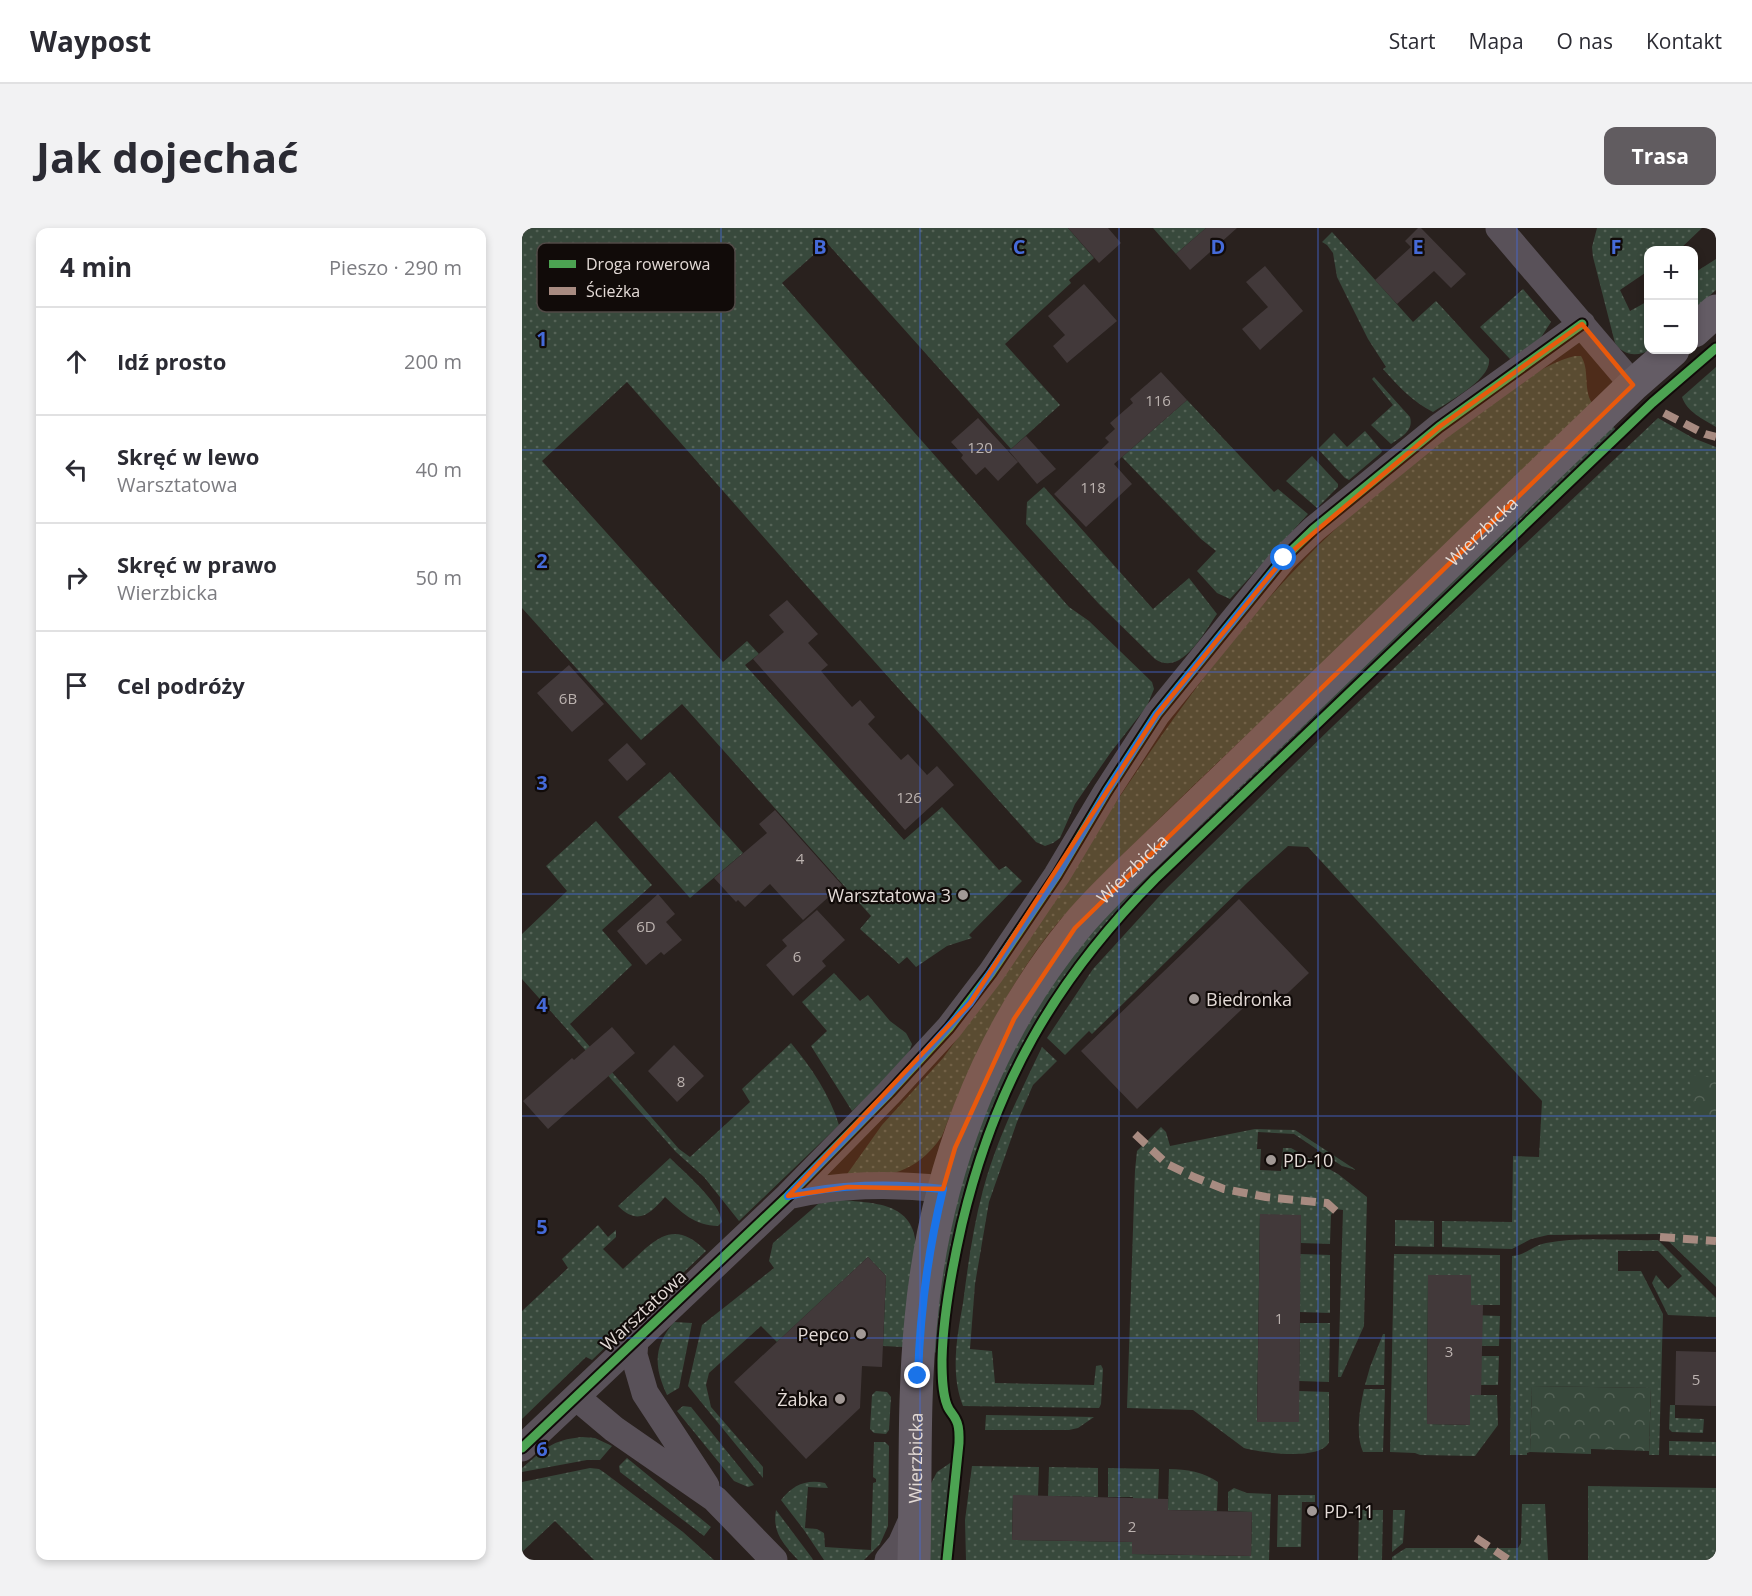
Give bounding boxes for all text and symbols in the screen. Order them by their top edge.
text: Waypost [30,22,151,60]
text: Start [1389,27,1436,55]
text: Mapa [1469,27,1524,55]
text: O nas [1557,27,1613,55]
text: Kontakt [1646,27,1722,55]
button: Trasa [1604,127,1716,185]
text: Jak dojechać [36,128,299,185]
text: B [813,233,827,260]
text: C [1013,233,1026,260]
text: D [1211,233,1225,260]
text: E [1412,233,1424,260]
text: F [1611,233,1621,260]
legend [537,243,735,312]
map controls [1644,246,1698,354]
button: + [1644,246,1698,300]
text: 4 min [60,249,132,285]
text: Droga rowerowa [586,253,711,275]
text: Pieszo · 290 m [329,254,462,281]
text: Ścieżka [586,280,640,302]
button: − [1644,300,1698,354]
text: 1 [536,325,548,352]
icon: ahead [60,345,93,378]
text: Idź prosto [117,346,226,376]
text: 200 m [404,348,462,375]
house number: 116 [1145,390,1171,410]
house number: 120 [967,437,993,457]
text: Skręć w lewo [117,441,259,471]
icon: left [60,453,93,486]
text: 40 m [415,456,462,483]
text: Warsztatowa [117,471,238,498]
house number: 118 [1080,477,1106,497]
street label: Wierzbicka [1441,491,1523,571]
route start [1270,544,1296,570]
text: 2 [536,547,548,574]
text: Skręć w prawo [117,549,277,579]
icon: right [60,561,93,594]
text: 50 m [415,564,462,591]
text: Wierzbicka [117,579,218,606]
icon: arrive [60,669,93,702]
text: Cel podróży [117,670,245,700]
house number: 6B [559,688,577,708]
text: 3 [536,769,548,796]
house number: 126 [896,787,922,807]
street label: Wierzbicka [1091,828,1173,909]
house number: 4 [796,848,805,868]
place label: Warsztatowa 3 [827,883,951,907]
marker: Warsztatowa 3 [956,888,970,902]
house number: 6D [636,916,656,936]
house number: 6 [793,946,801,966]
place label: Biedronka [1206,987,1292,1011]
text: 4 [536,991,548,1018]
marker: Biedronka [1187,992,1201,1006]
house number: 8 [677,1071,685,1091]
place label: PD-10 [1283,1148,1333,1172]
marker: PD-10 [1264,1153,1278,1167]
text: 5 [536,1213,548,1240]
street label: Warsztatowa [595,1264,691,1356]
house number: 1 [1275,1308,1283,1328]
place label: Pepco [798,1322,849,1346]
marker: Pepco [854,1327,868,1341]
house number: 3 [1445,1341,1453,1361]
route end [904,1362,930,1388]
house number: 5 [1692,1369,1700,1389]
place label: Żabka [777,1387,828,1411]
marker: Żabka [833,1392,847,1406]
street label: Wierzbicka [903,1412,928,1503]
text: 6 [536,1435,548,1462]
place label: PD-11 [1324,1499,1374,1523]
marker: PD-11 [1305,1504,1319,1518]
house number: 2 [1128,1516,1136,1536]

